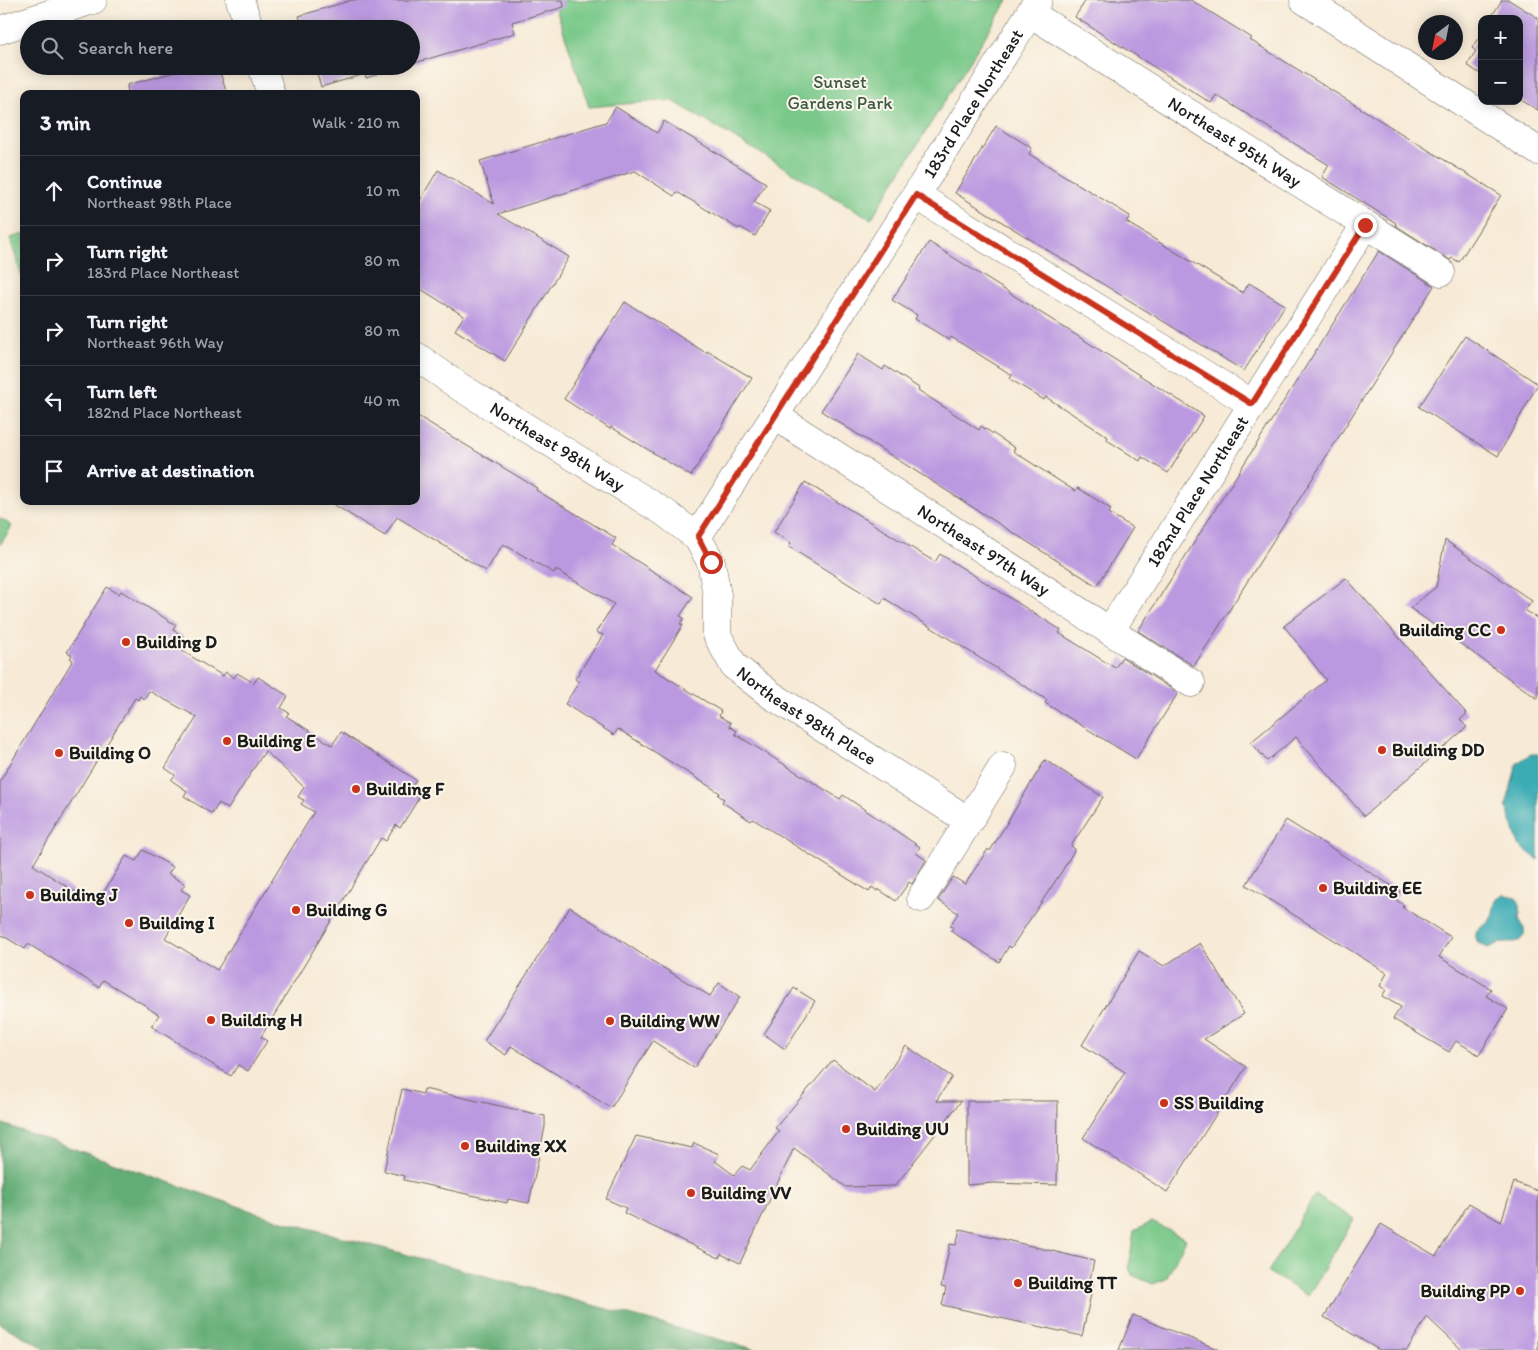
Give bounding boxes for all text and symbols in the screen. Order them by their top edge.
north arrow [1418,15,1463,60]
map controls [1478,15,1523,105]
button: + [1478,15,1523,60]
search box [20,20,420,75]
street label: 183rd Place Northeast [918,25,1028,182]
icon: search [38,34,66,62]
text: Search here [78,36,173,59]
button: − [1478,60,1523,105]
park label: Sunset Gardens Park [787,71,893,114]
street label: Northeast 95th Way [1164,92,1306,193]
text: 3 min [40,110,90,135]
text: Walk · 210 m [312,113,400,132]
text: Continue [87,170,162,193]
icon: ahead [40,177,68,205]
text: 10 m [366,181,400,200]
text: Northeast 98th Place [87,193,232,212]
route end [1354,214,1377,237]
text: Turn right [87,240,168,263]
icon: right [40,247,68,275]
text: 80 m [364,251,400,270]
text: 183rd Place Northeast [87,263,239,282]
text: Turn right [87,310,168,333]
icon: right [40,317,68,345]
text: 80 m [364,321,400,340]
text: Northeast 96th Way [87,333,223,352]
text: Turn left [87,380,157,403]
icon: left [40,387,68,415]
text: 40 m [363,391,400,410]
street label: Northeast 98th Way [486,397,629,497]
text: 182nd Place Northeast [87,403,242,422]
street label: 182nd Place Northeast [1142,411,1254,571]
icon: arrive [40,457,68,485]
text: Arrive at destination [87,459,254,482]
street label: Northeast 97th Way [913,499,1055,601]
route start [700,551,723,574]
place label: Building CC [1399,619,1491,641]
marker: Building CC [1495,624,1507,636]
place label: Building D [136,631,217,653]
marker: Building D [120,636,132,648]
street label: Northeast 98th Place [732,661,880,770]
place label: Building E [237,730,316,752]
marker: Building E [221,735,233,747]
place label: Building DD [1392,739,1485,761]
place label: Building O [69,742,151,764]
marker: Building DD [1376,744,1388,756]
marker: Building O [53,747,65,759]
place label: Building F [366,778,445,800]
marker: Building F [350,783,362,795]
place label: Building EE [1333,877,1422,899]
marker: Building EE [1317,882,1329,894]
place label: Building J [40,884,118,906]
marker: Building J [24,889,36,901]
place label: Building G [306,899,387,921]
marker: Building G [290,904,302,916]
place label: Building I [139,912,215,934]
marker: Building I [123,917,135,929]
place label: Building H [221,1009,302,1031]
place label: Building WW [620,1010,720,1032]
marker: Building H [205,1014,217,1026]
marker: Building WW [604,1015,616,1027]
place label: SS Building [1174,1092,1264,1114]
marker: SS Building [1158,1097,1170,1109]
place label: Building UU [856,1118,949,1140]
marker: Building UU [840,1123,852,1135]
place label: Building XX [475,1135,566,1157]
marker: Building XX [459,1140,471,1152]
place label: Building VV [701,1182,792,1204]
marker: Building VV [685,1187,697,1199]
place label: Building TT [1028,1272,1118,1294]
marker: Building TT [1012,1277,1024,1289]
place label: Building PP [1420,1280,1511,1302]
marker: Building PP [1514,1285,1526,1297]

